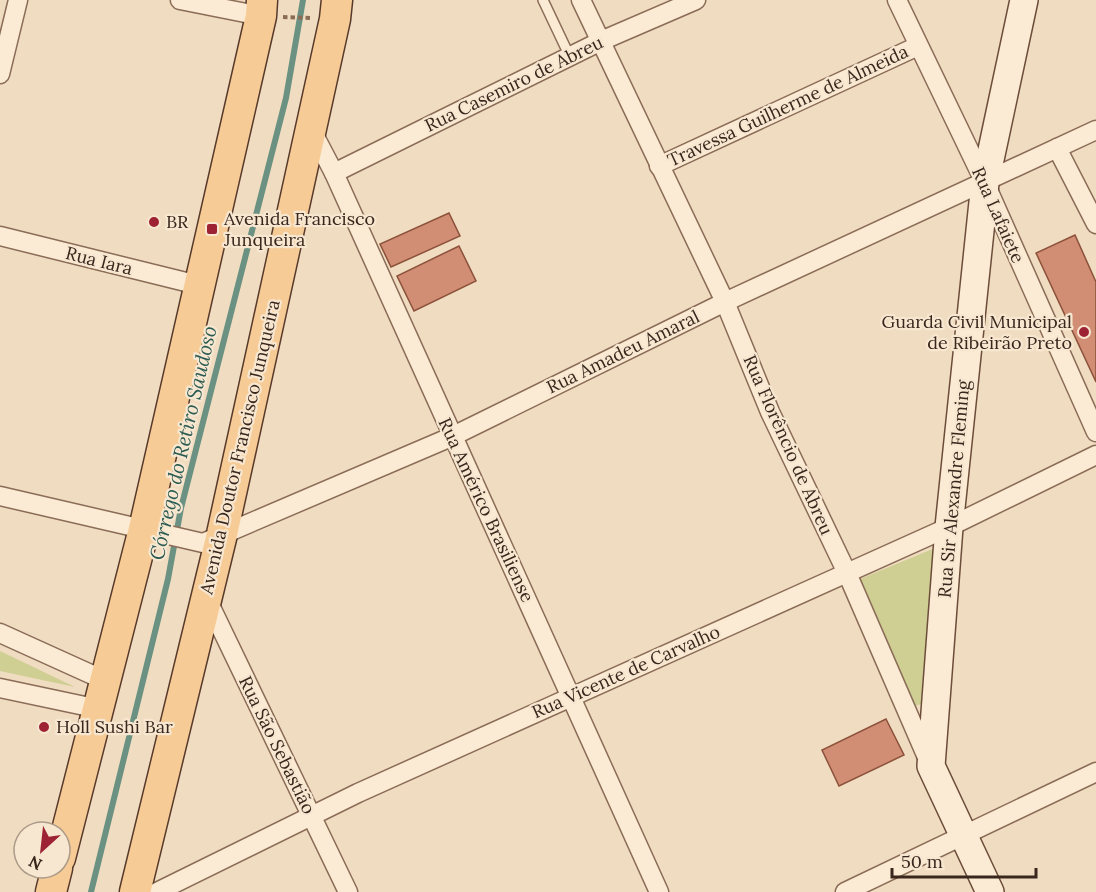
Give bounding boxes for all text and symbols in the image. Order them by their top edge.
street label: Rua Casemiro de Abreu [421,30,607,137]
street label: Travessa Guilherme de Almeida [664,40,912,172]
street label: Rua Lafaiete [967,163,1030,267]
place label: Avenida Francisco Junqueira [223,207,375,251]
place label: BR [166,210,189,233]
marker: BR [147,215,161,229]
marker: Avenida Francisco Junqueira [205,222,219,236]
street label: Rua Iara [63,241,135,280]
street label: Avenida Doutor Francisco Junqueira [194,297,285,597]
street label: Rua Amadeu Amaral [543,305,703,399]
place label: Guarda Civil Municipal de Ribeirão Preto [882,310,1072,354]
water label: Córrego do Retiro Saudoso [143,323,222,562]
marker: Guarda Civil Municipal de Ribeirão Preto [1077,325,1091,339]
street label: Rua Florêncio de Abreu [738,351,839,539]
street label: Rua Sir Alexandre Fleming [933,378,975,599]
street label: Rua Américo Brasiliense [434,414,539,606]
street label: Rua Vicente de Carvalho [528,620,723,723]
street label: Rua São Sebastião [234,672,321,818]
place label: Holl Sushi Bar [56,715,173,738]
marker: Holl Sushi Bar [37,720,51,734]
north arrow [12,820,72,880]
scale bar [892,841,1036,879]
text: 50 m [901,850,943,873]
text: N [25,852,45,875]

